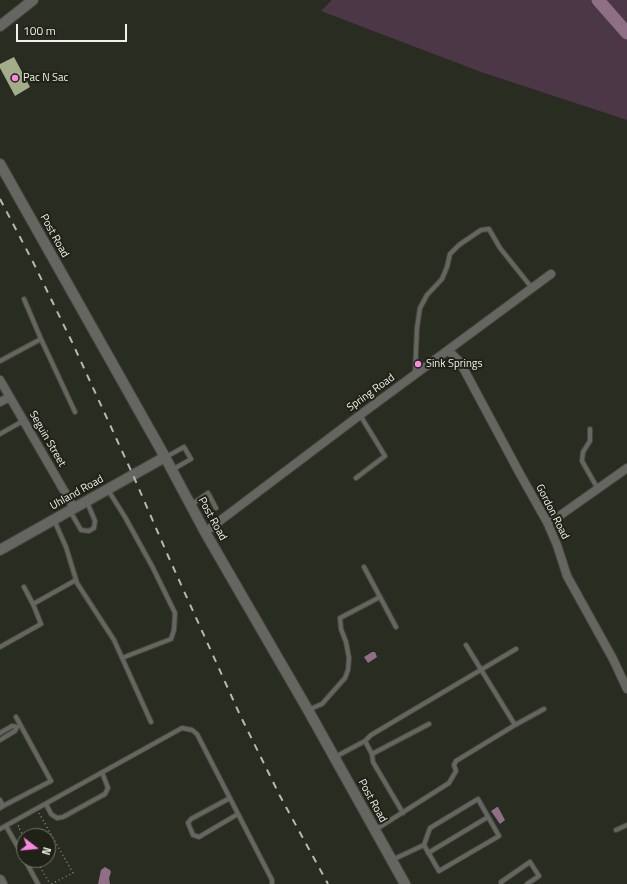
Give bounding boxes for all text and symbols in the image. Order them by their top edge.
scale bar [18,16,129,42]
text: 100 m [23,21,56,40]
place label: Pac N Sac [23,71,68,85]
marker: Pac N Sac [10,73,20,83]
street label: Post Road [37,212,71,260]
place label: Sink Springs [426,357,483,371]
marker: Sink Springs [413,359,423,369]
street label: Spring Road [345,371,397,415]
street label: Seguin Street [26,409,68,469]
street label: Uhland Road [48,473,106,513]
street label: Gordon Road [532,482,572,542]
street label: Post Road [195,495,229,543]
street label: Post Road [355,777,389,825]
north arrow [16,828,56,868]
text: N [38,845,55,857]

